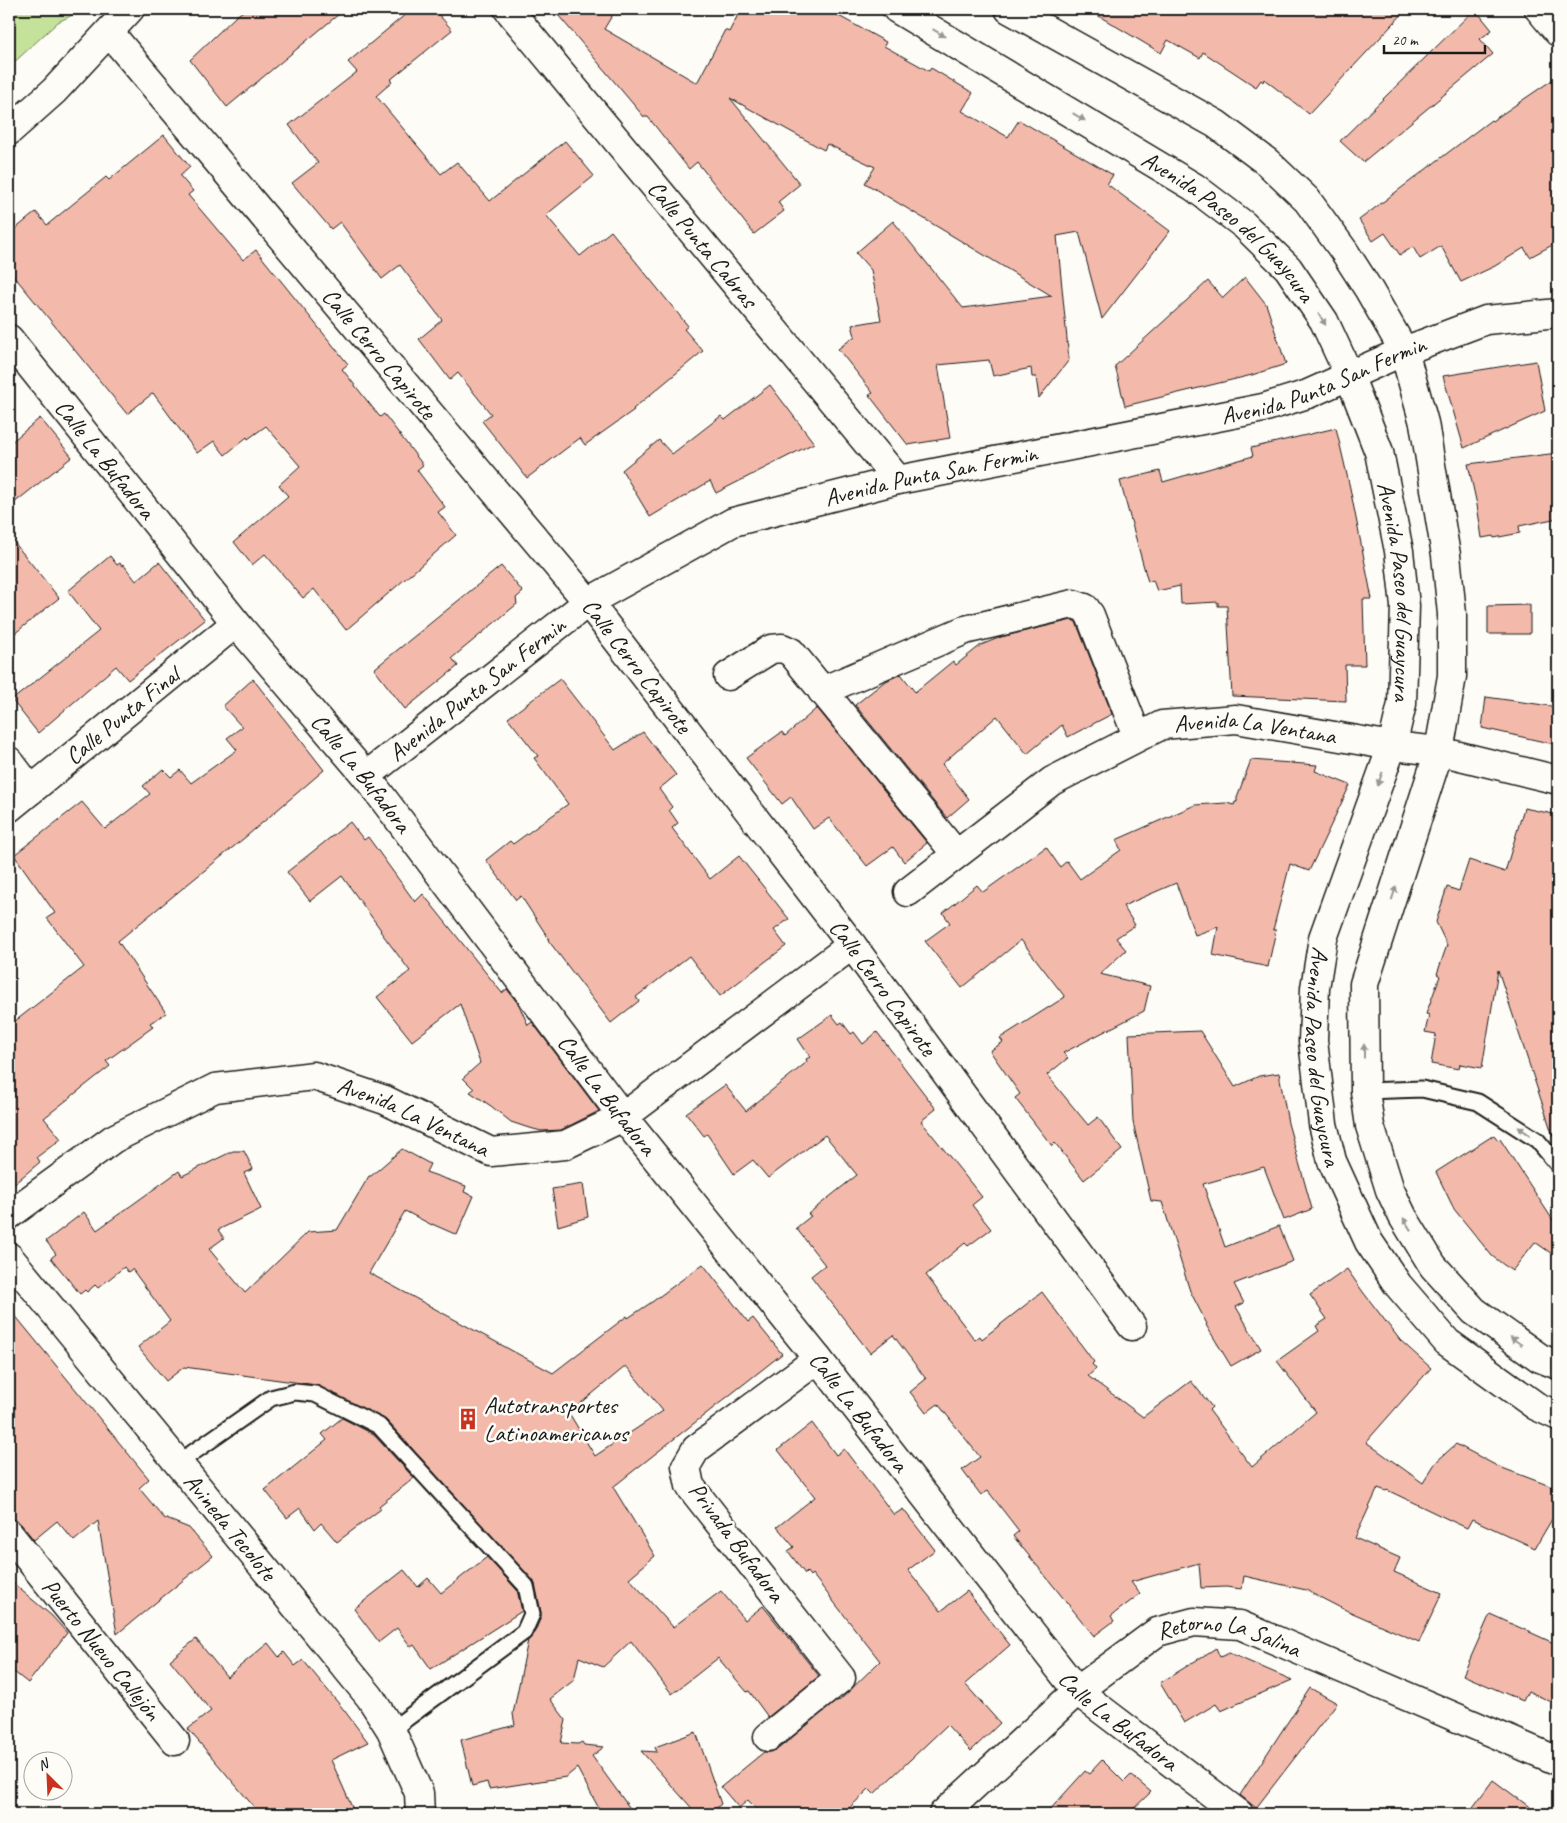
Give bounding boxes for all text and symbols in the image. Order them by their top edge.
scale bar [1384,22,1486,54]
one-way arrow [933,29,946,38]
text: 20 m [1392,31,1419,50]
one-way arrow [1072,112,1085,121]
street label: Avenida Paseo del Guaycura [1136,144,1322,309]
street label: Calle Punta Cabras [641,174,766,316]
street label: Calle Cerro Capirote [316,282,444,427]
one-way arrow [1317,312,1326,325]
street label: Avenida Punta San Fermin [1218,329,1431,431]
street label: Calle La Bufadora [48,393,163,526]
street label: Avenida Punta San Fermin [821,438,1041,513]
street label: Avenida Paseo del Guaycura [1370,479,1421,703]
street label: Calle Cerro Capirote [576,592,700,741]
street label: Avenida Punta San Fermin [382,610,573,768]
street label: Calle Punta Final [59,658,188,771]
street label: Avenida La Ventana [1173,704,1340,751]
street label: Calle La Bufadora [304,707,419,840]
one-way arrow [1376,771,1384,786]
one-way arrow [1390,886,1398,901]
street label: Calle Cerro Capirote [823,913,945,1063]
street label: Avenida Paseo del Guaycura [1298,945,1348,1170]
street label: Calle La Bufadora [551,1028,664,1163]
one-way arrow [1360,1043,1368,1059]
street label: Avenida La Ventana [334,1070,495,1164]
one-way arrow [1517,1126,1530,1136]
one-way arrow [1402,1217,1411,1230]
one-way arrow [1509,1336,1523,1346]
street label: Calle La Bufadora [803,1346,916,1479]
place label: Autotransportes Latinoamericanos [484,1390,630,1448]
building icon: Autotransportes Latinoamericanos [455,1406,481,1432]
street label: Avineda Tecolote [177,1467,285,1588]
street label: Privada Bufadora [682,1476,793,1609]
street label: Puerto Nuevo Callejón [36,1572,168,1727]
street label: Retorno La Salina [1154,1607,1307,1665]
street label: Calle La Bufadora [1052,1665,1185,1778]
north arrow [22,1750,72,1800]
text: N [35,1754,52,1774]

